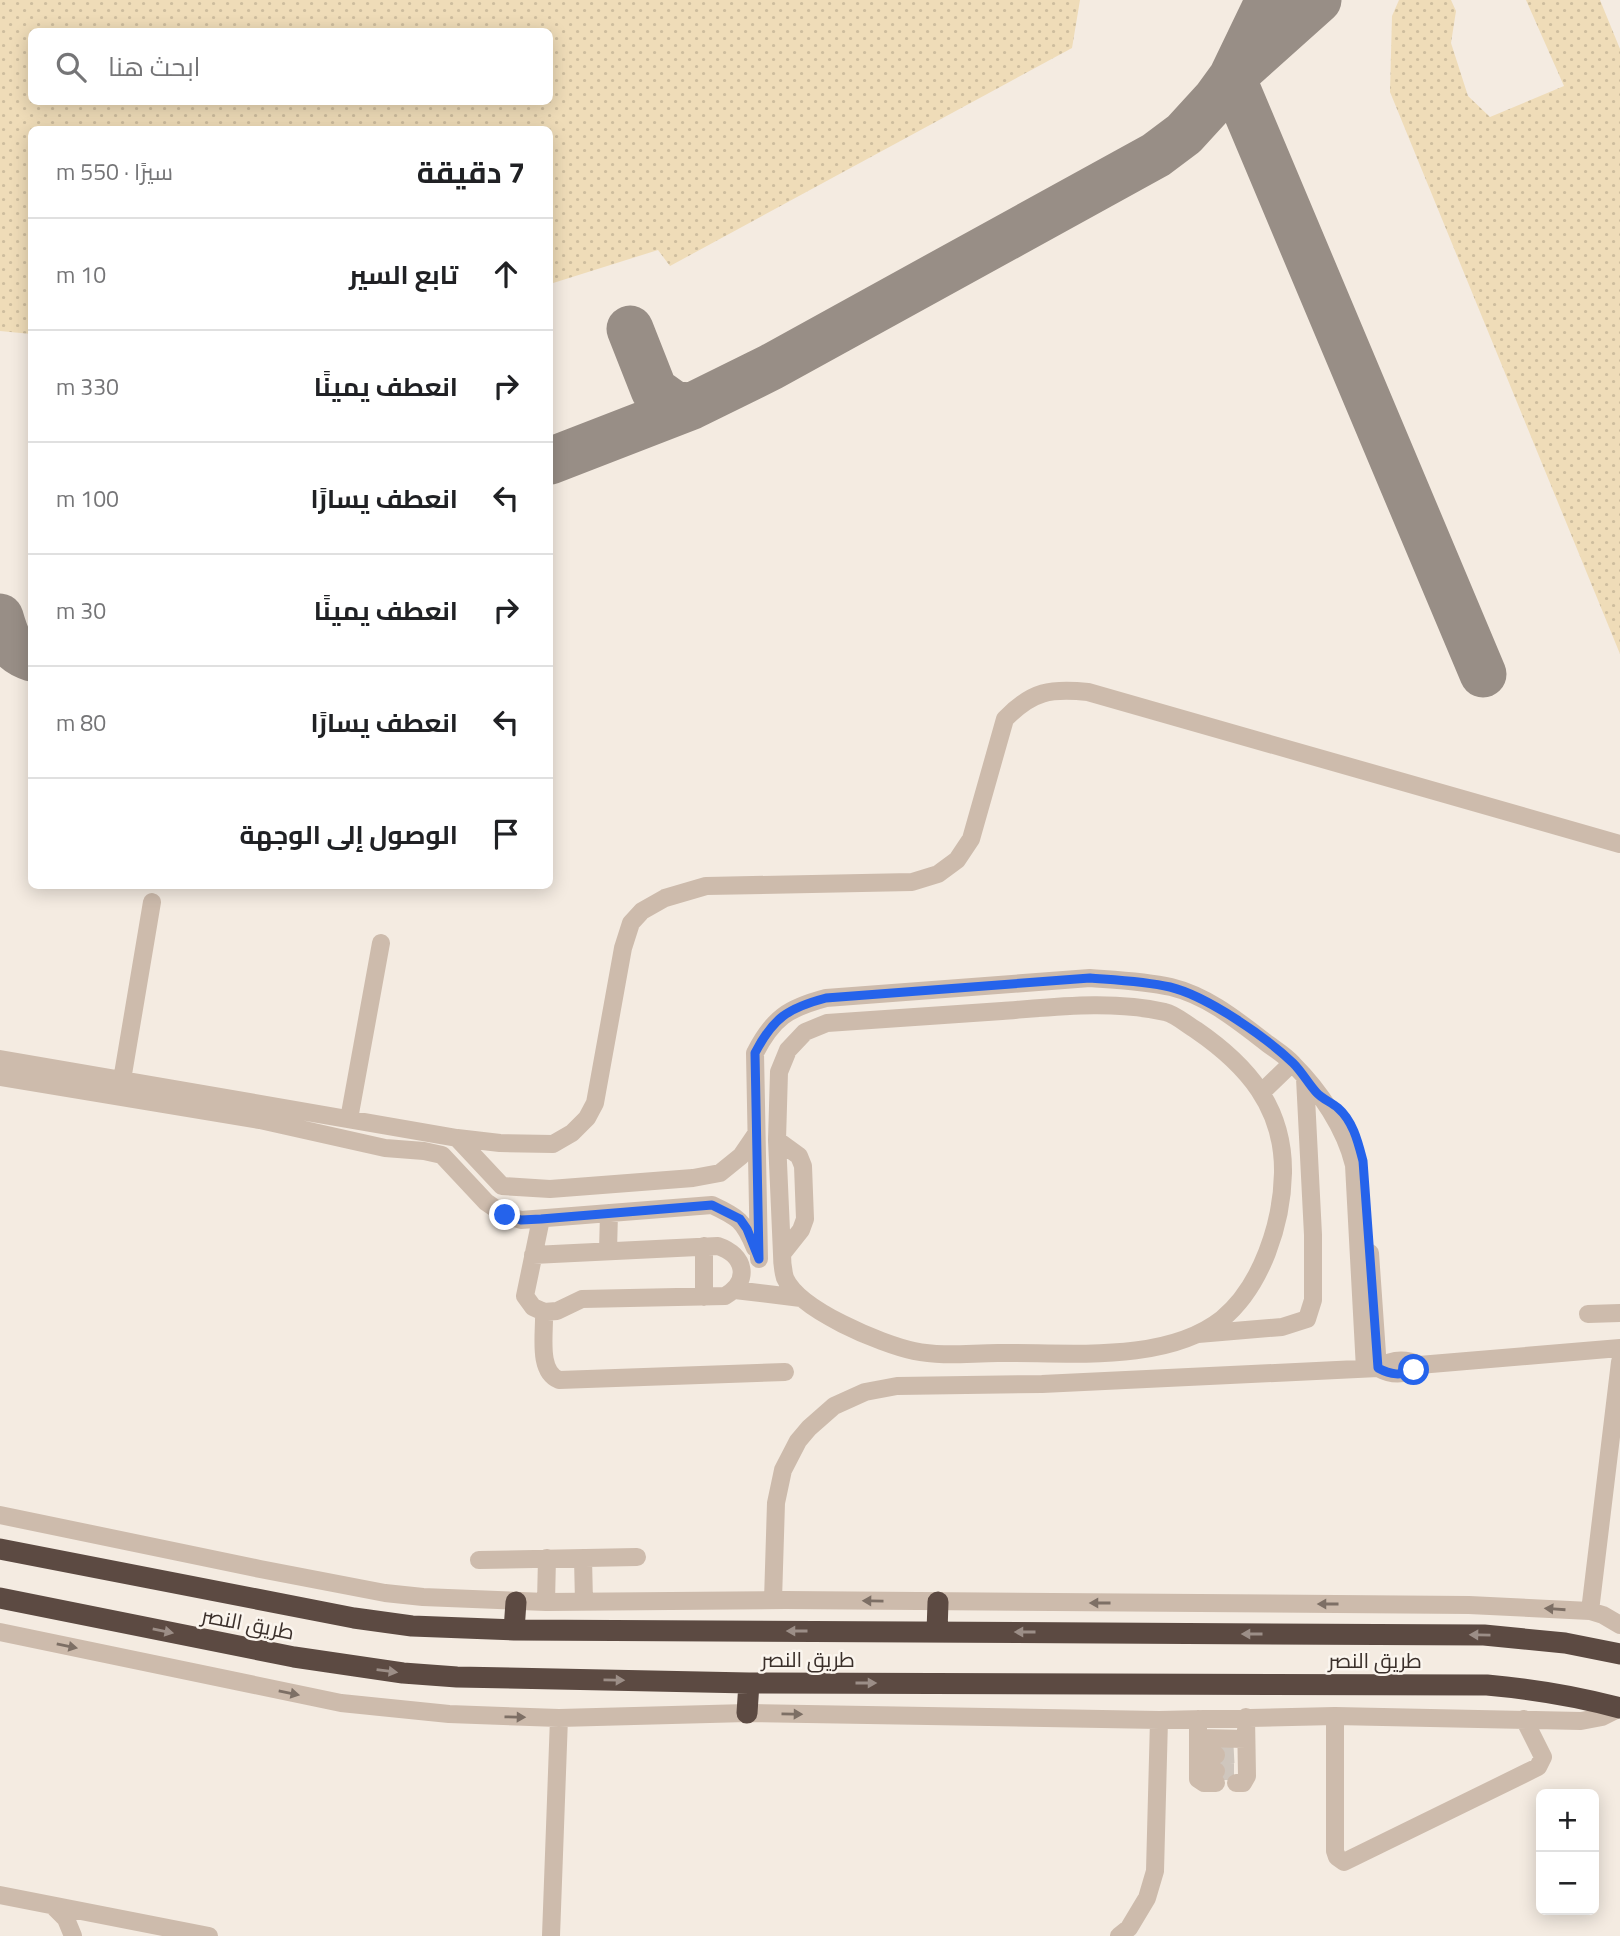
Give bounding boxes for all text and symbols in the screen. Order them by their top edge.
search box [28,28,553,105]
text: ابحث هنا [108,47,201,86]
icon: search [52,48,90,86]
text: 7 دقيقة [417,149,525,195]
text: سيرًا · 550 m [56,154,173,189]
text: تابع السير [349,255,458,294]
icon: ahead [487,255,525,293]
text: 10 m [56,257,106,292]
text: انعطف يمينًا [314,367,458,406]
icon: right [487,367,525,405]
text: 330 m [56,369,119,404]
text: انعطف يسارًا [310,479,458,518]
icon: left [487,479,525,517]
text: 100 m [56,481,119,516]
text: انعطف يمينًا [314,591,458,630]
icon: right [487,591,525,629]
text: 30 m [56,593,106,628]
text: انعطف يسارًا [310,703,458,742]
icon: left [487,703,525,741]
text: 80 m [56,705,106,740]
text: الوصول إلى الوجهة [239,815,458,854]
icon: arrive [487,815,525,853]
route end [489,1199,520,1230]
route start [1398,1354,1429,1385]
one-way arrow [861,1595,883,1607]
one-way arrow [1089,1597,1111,1609]
street label: طريق النصر [198,1598,297,1648]
one-way arrow [1316,1598,1338,1610]
one-way arrow [1544,1603,1566,1614]
one-way arrow [786,1625,808,1637]
one-way arrow [152,1626,174,1637]
one-way arrow [1014,1626,1036,1638]
one-way arrow [1241,1628,1263,1640]
one-way arrow [1469,1630,1491,1641]
one-way arrow [56,1640,78,1651]
street label: طريق النصر [760,1643,855,1675]
street label: طريق النصر [1327,1644,1422,1676]
one-way arrow [376,1665,398,1676]
one-way arrow [603,1674,625,1686]
one-way arrow [855,1677,877,1689]
one-way arrow [278,1688,300,1699]
one-way arrow [781,1708,803,1720]
one-way arrow [505,1711,527,1723]
map controls [1536,1789,1599,1915]
button: + [1536,1789,1599,1852]
button: − [1536,1852,1599,1915]

